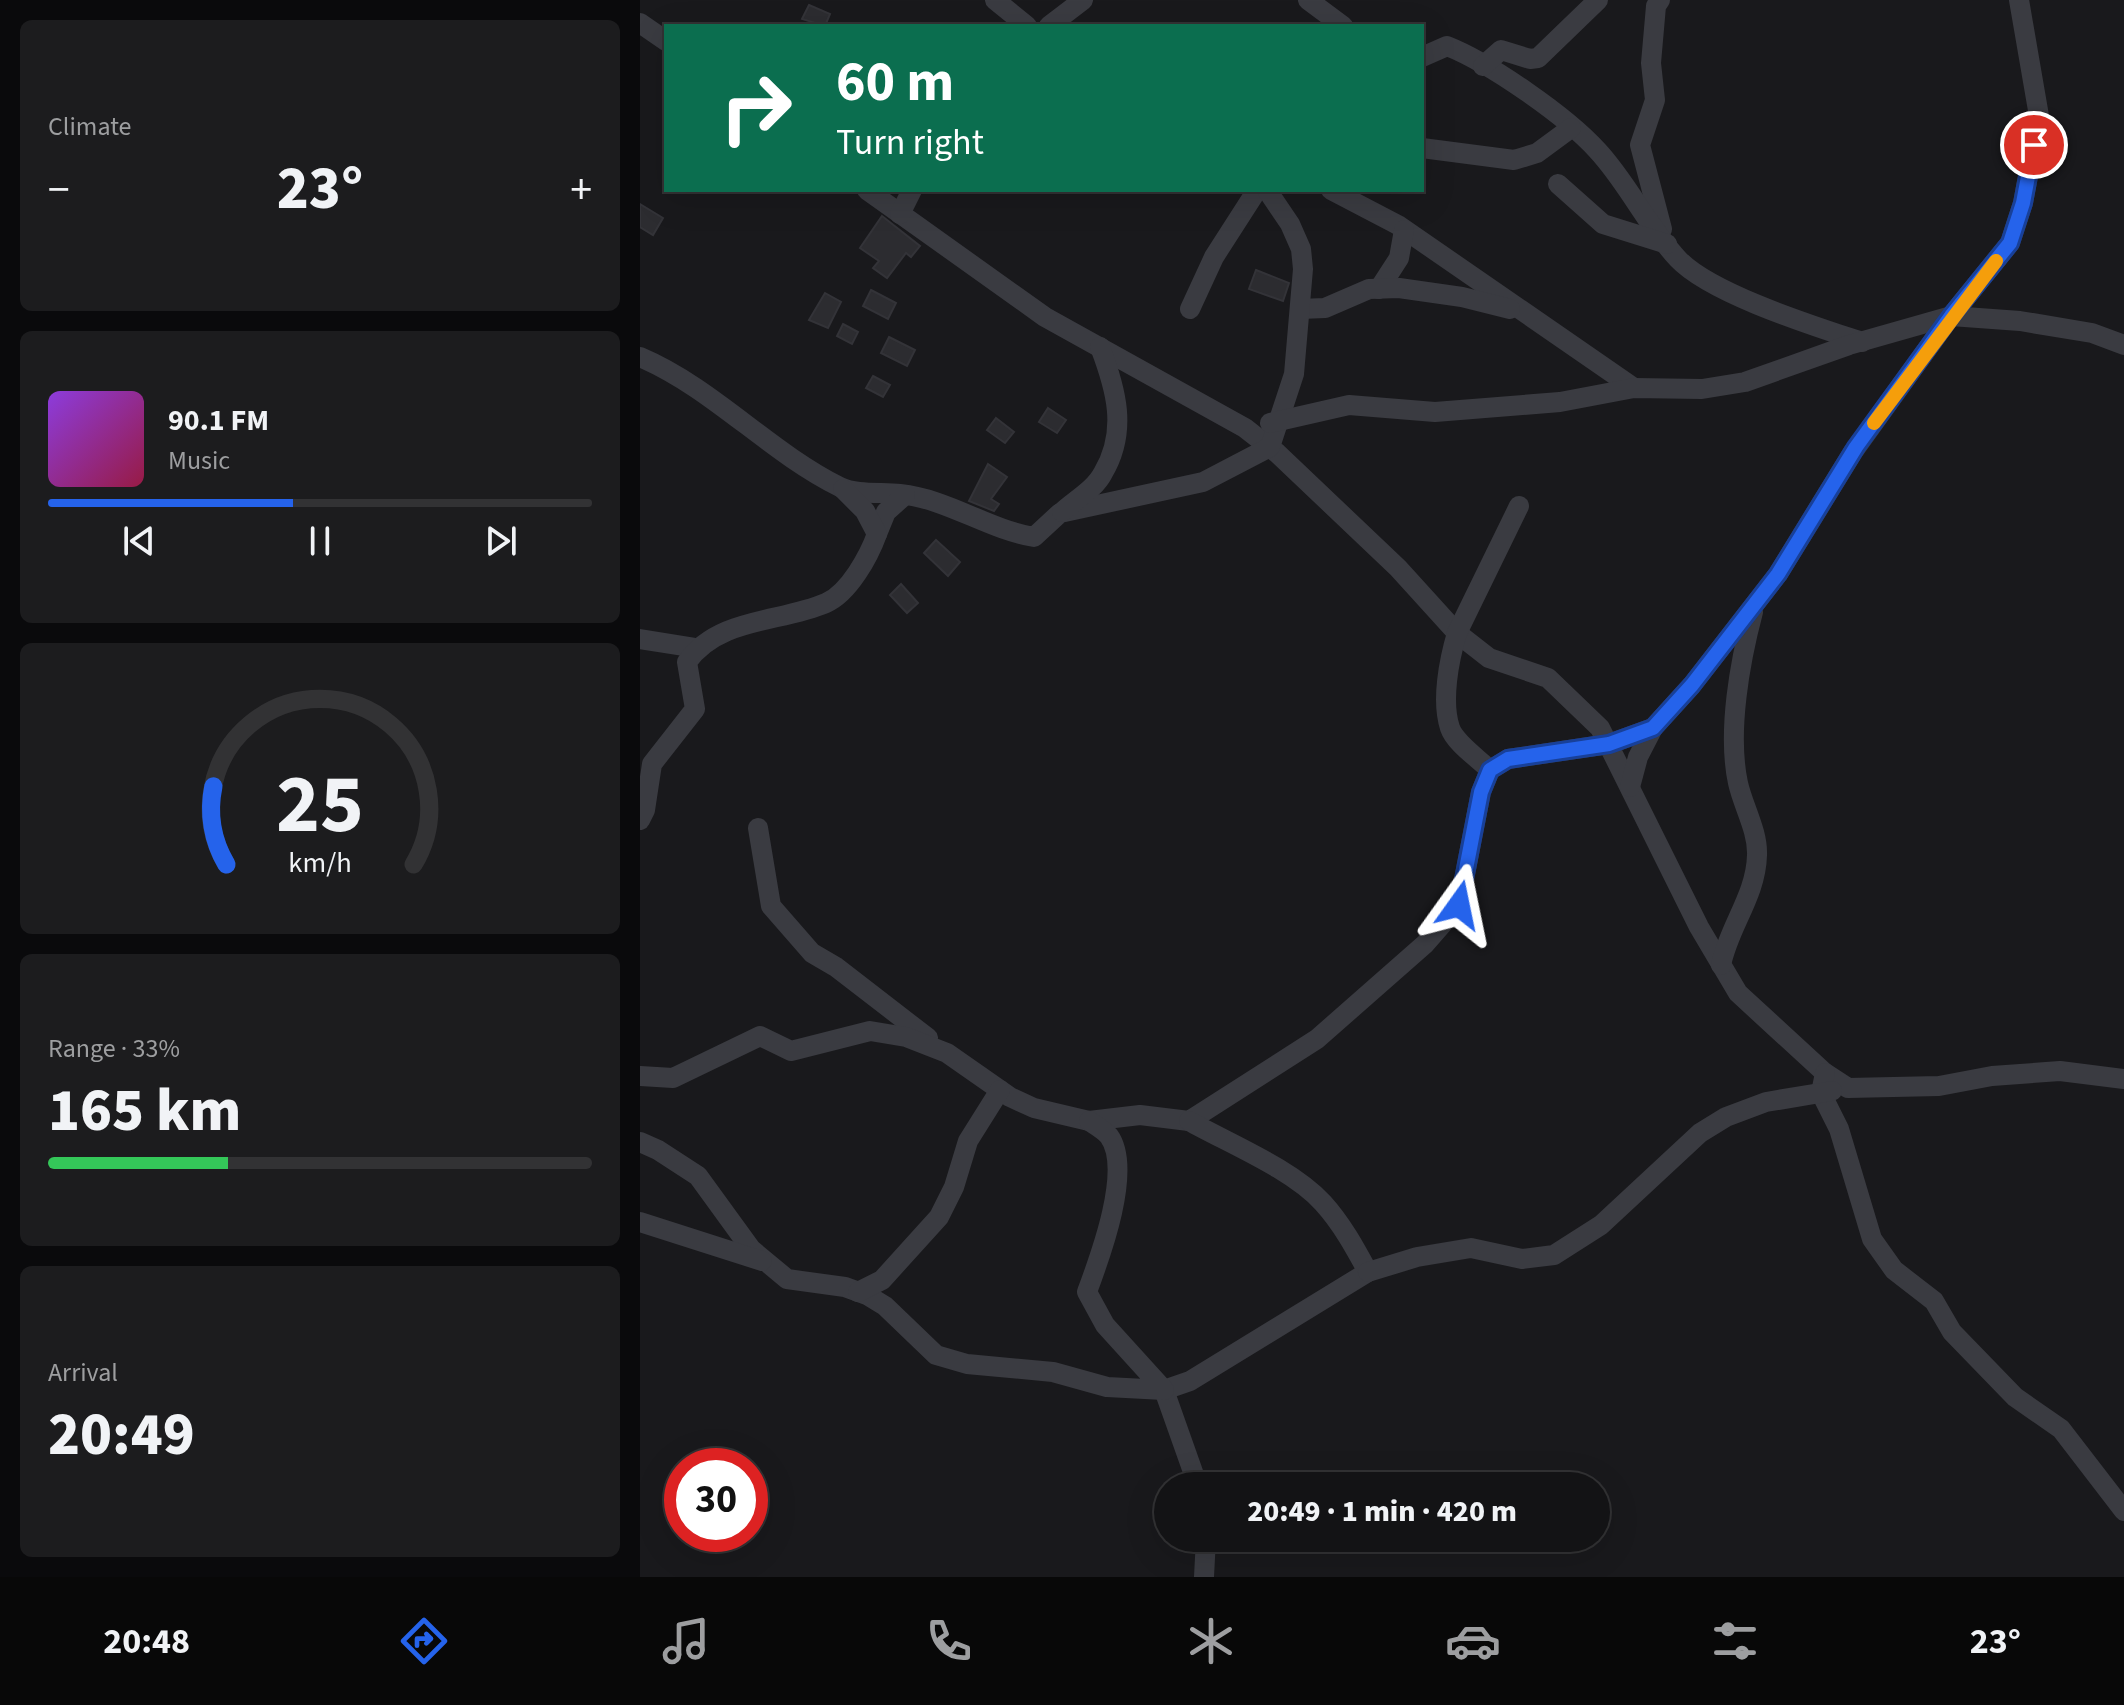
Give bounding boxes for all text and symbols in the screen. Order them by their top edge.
text: 60 m [836,43,954,122]
icon: right [704,56,808,160]
text: Climate [48,108,132,145]
pin [2000,111,2068,179]
text: Turn right [836,117,984,168]
icon: arrive [2012,123,2056,167]
text: 23° [277,147,363,232]
text: − [48,159,70,222]
text: + [570,159,592,222]
text: 90.1 FM [168,399,269,442]
text: Music [168,442,230,479]
icon: previous [117,519,161,563]
icon: pause [298,519,342,563]
icon: next [479,519,523,563]
text: 25 [276,745,364,863]
text: km/h [288,843,352,883]
position arrow [1417,863,1501,947]
text: Range · 33% [48,1030,180,1067]
text: 165 km [48,1069,241,1154]
text: Arrival [48,1354,118,1391]
text: 20:49 [48,1393,195,1478]
speed limit sign: 30 [664,1448,768,1552]
text: 20:49 · 1 min · 420 m [1247,1490,1517,1533]
icon: directions [396,1613,452,1669]
icon: music [658,1613,714,1669]
icon: phone [921,1613,977,1669]
icon: climate [1183,1613,1239,1669]
icon: car [1445,1613,1501,1669]
icon: filters [1707,1613,1763,1669]
text: 20:48 [103,1616,190,1667]
text: 23° [1970,1616,2021,1667]

